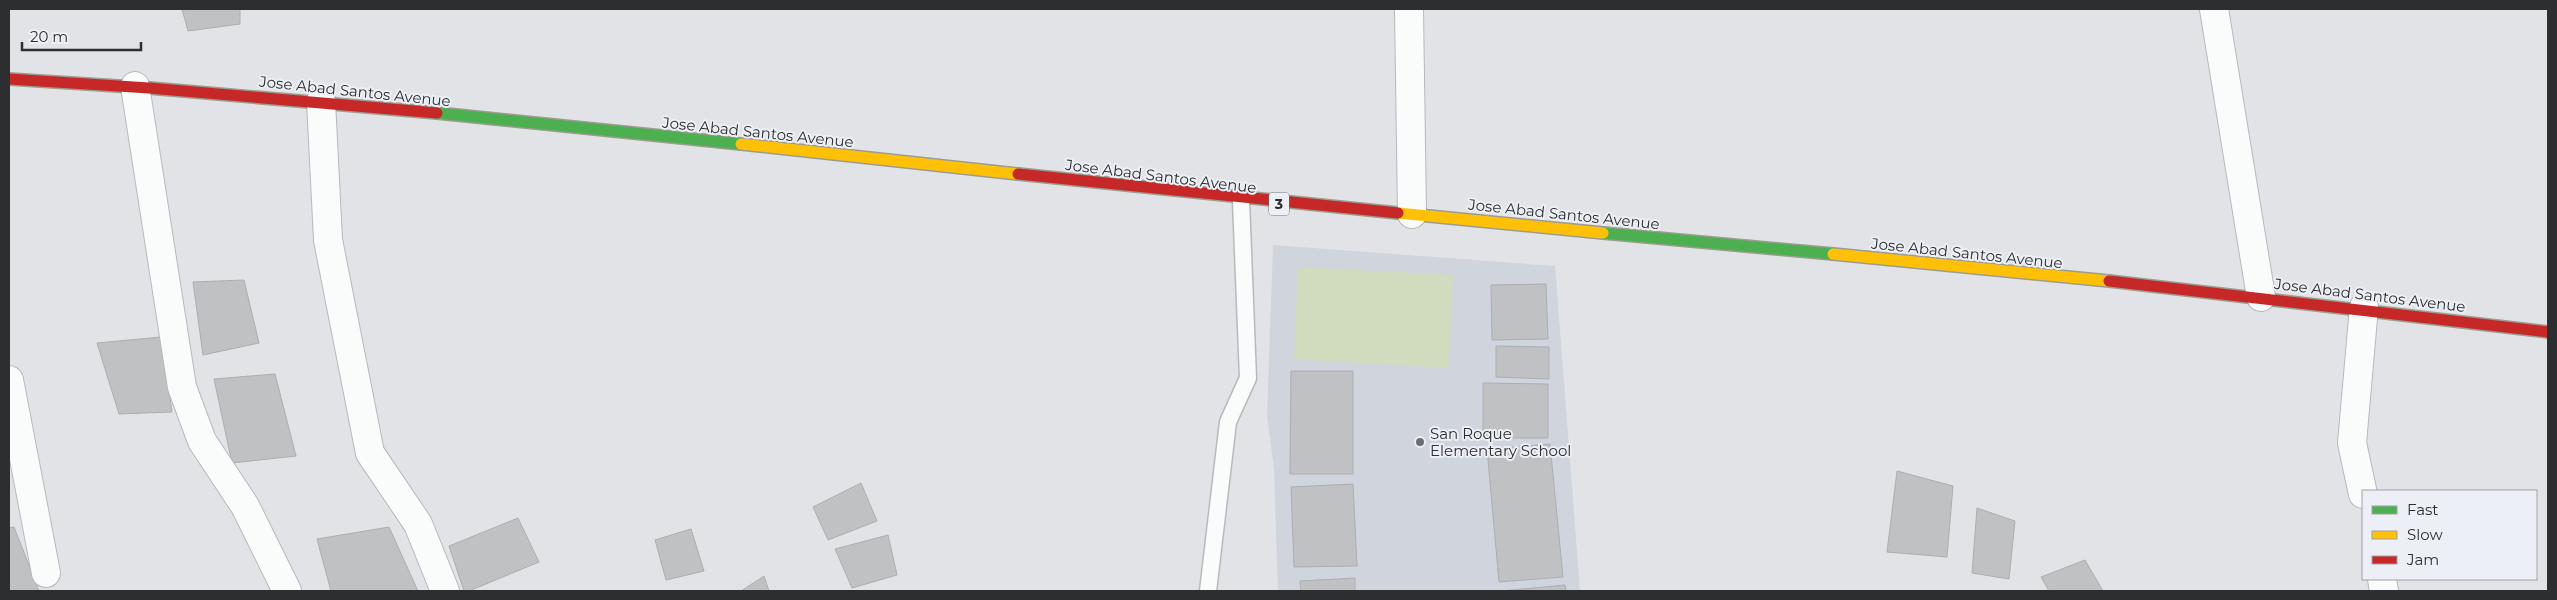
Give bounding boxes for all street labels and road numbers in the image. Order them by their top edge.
street label: Jose Abad Santos Avenue [257,71,452,111]
street label: Jose Abad Santos Avenue [660,112,855,152]
street label: Jose Abad Santos Avenue [1063,155,1258,197]
road number: 3 [1269,192,1289,215]
street label: Jose Abad Santos Avenue [1466,194,1661,234]
street label: Jose Abad Santos Avenue [1869,233,2064,273]
street label: Jose Abad Santos Avenue [2272,274,2467,316]

